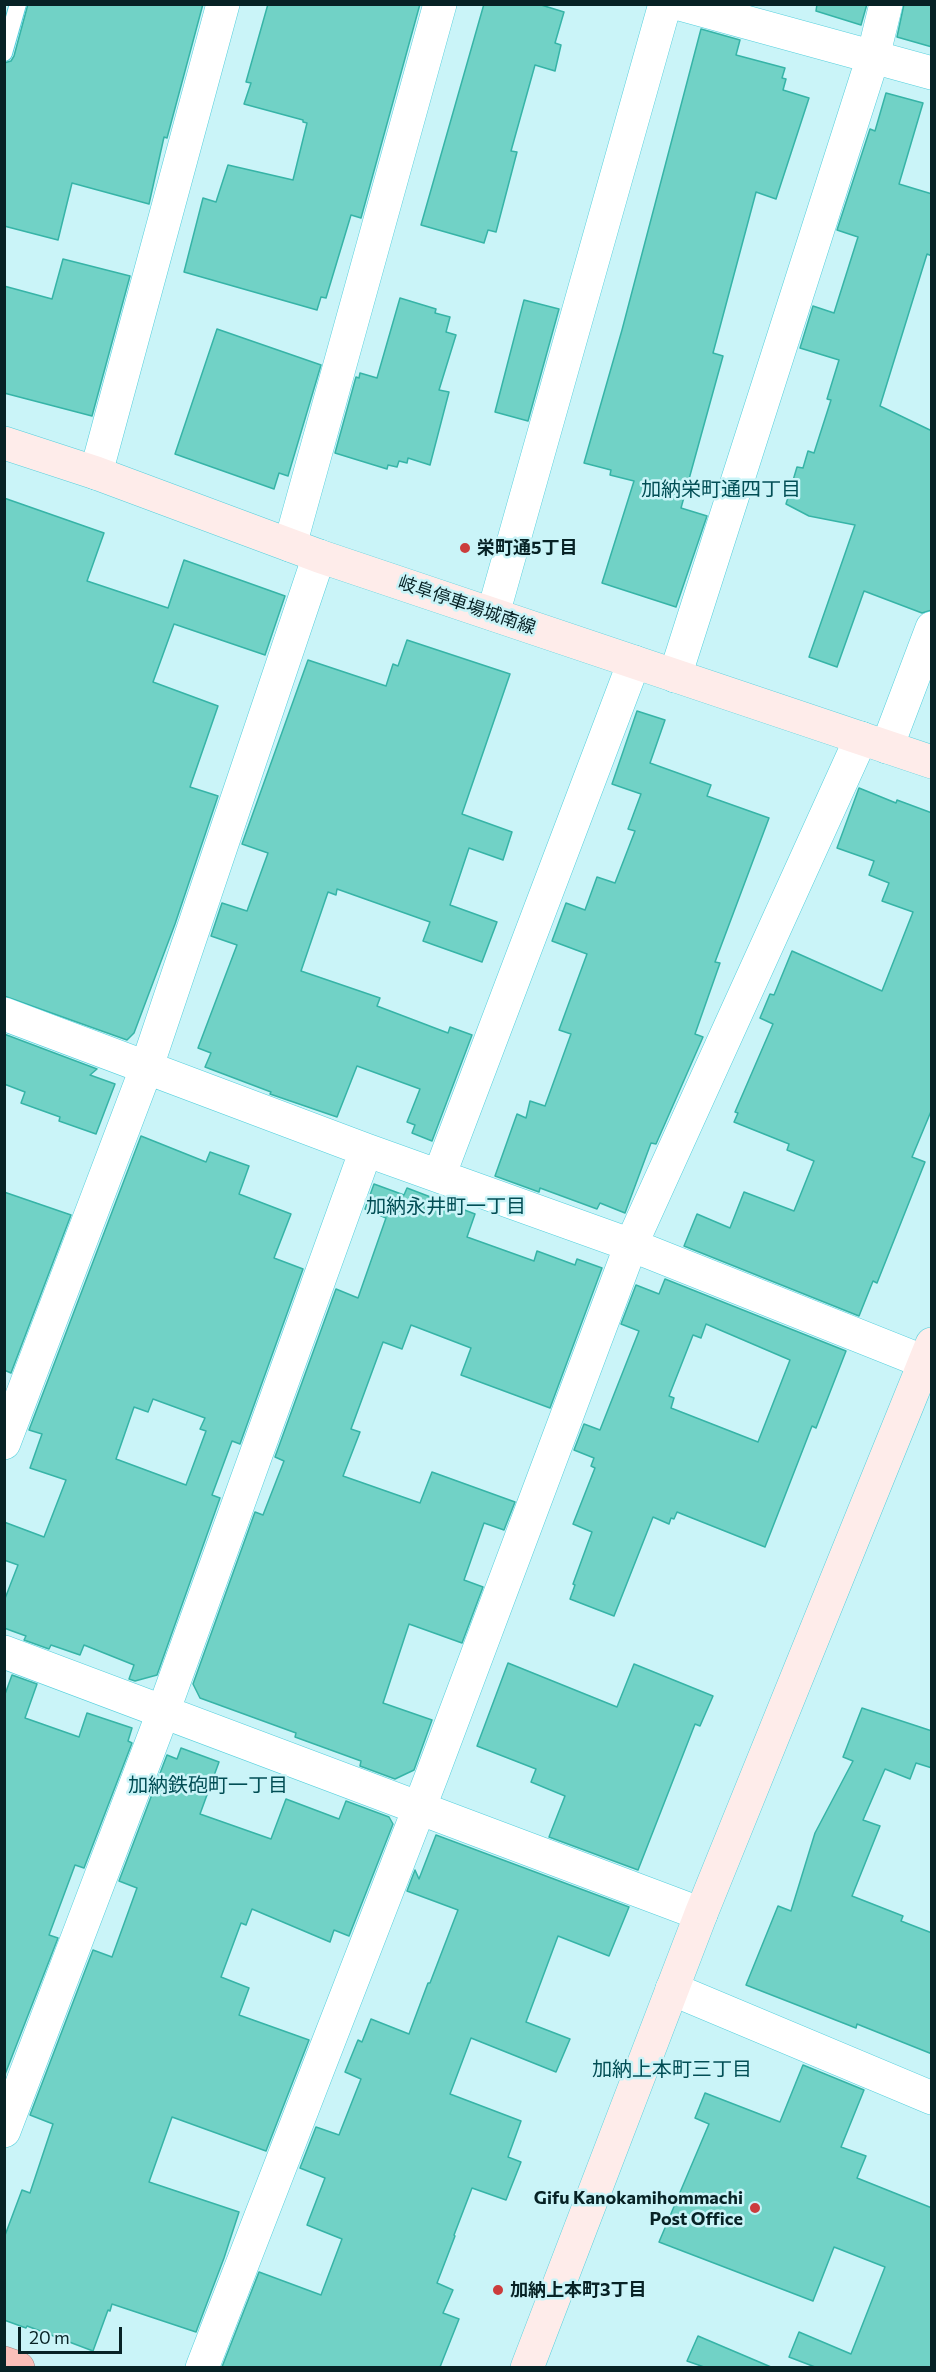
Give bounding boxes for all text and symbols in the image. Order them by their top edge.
district label: 加納栄町通四丁目 [641,477,801,501]
place label: 栄町通5丁目 [477,537,577,559]
marker: 栄町通5丁目 [458,541,472,555]
street label: 岐阜停車場城南線 [395,571,539,639]
district label: 加納永井町一丁目 [366,1194,526,1218]
district label: 加納鉄砲町一丁目 [128,1773,288,1797]
district label: 加納上本町三丁目 [592,2057,752,2081]
place label: Gifu Kanokamihommachi Post Office [534,2187,743,2230]
marker: Gifu Kanokamihommachi Post Office [748,2201,762,2215]
place label: 加納上本町3丁目 [510,2279,646,2301]
marker: 加納上本町3丁目 [491,2283,505,2297]
scale bar [21,2315,124,2353]
text: 20 m [29,2326,70,2348]

